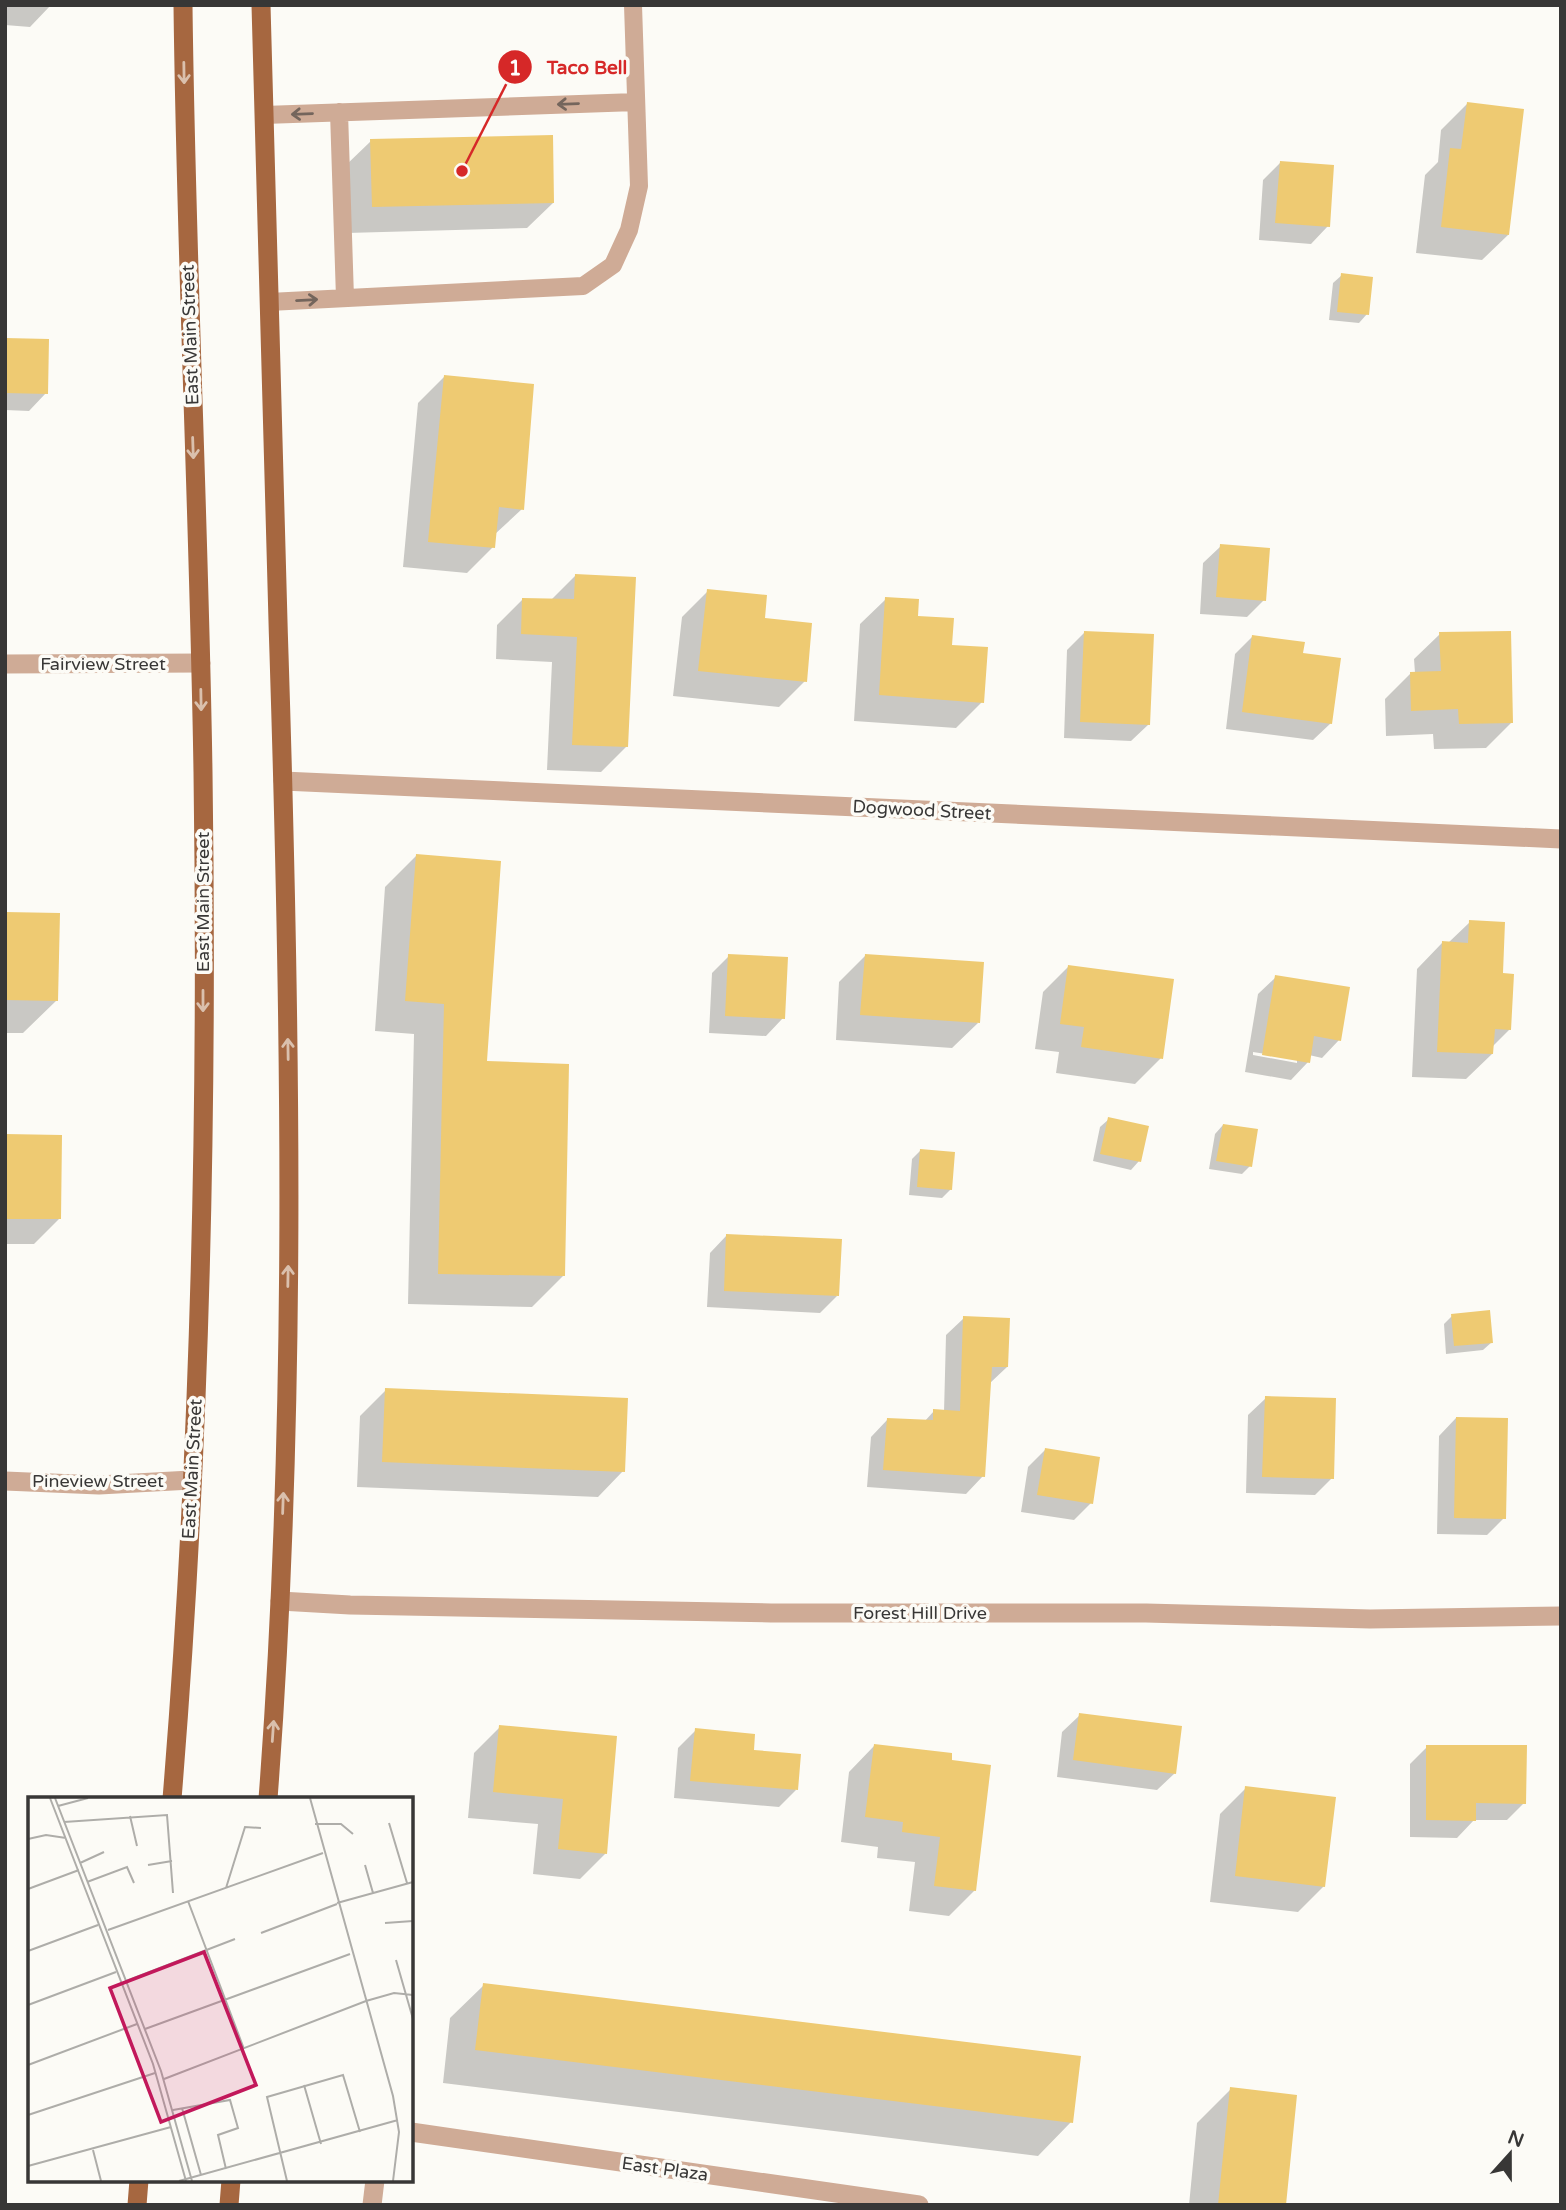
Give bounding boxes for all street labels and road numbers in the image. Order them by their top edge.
street label: East Main Street [177,264,203,406]
street label: Fairview Street [40,653,166,675]
street label: Dogwood Street [852,795,992,825]
street label: East Main Street [192,832,214,972]
street label: East Main Street [177,1398,207,1540]
street label: Pineview Street [32,1470,164,1492]
street label: Forest Hill Drive [853,1602,987,1624]
street label: East Plaza [620,2152,710,2186]

